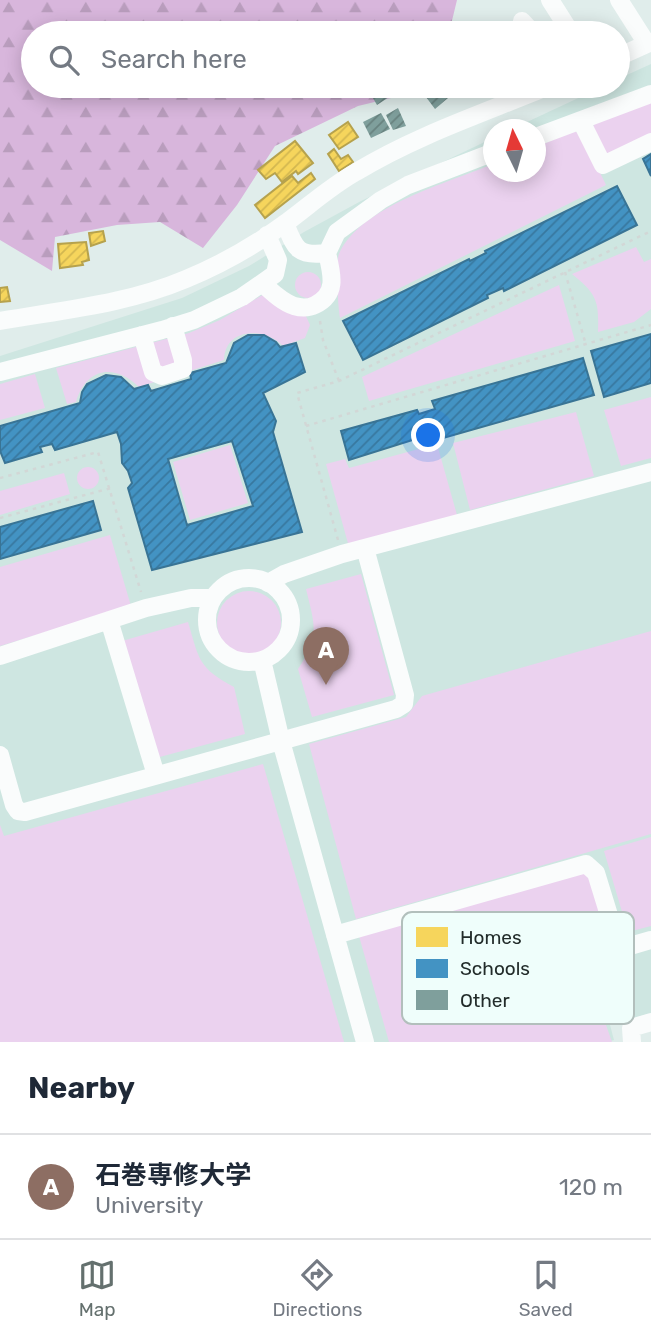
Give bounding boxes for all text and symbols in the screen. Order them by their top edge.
search box [21,21,630,98]
icon: search [45,41,83,79]
text: Search here [101,44,247,75]
north arrow [483,119,546,182]
your location [411,418,445,452]
pin: A [303,627,349,685]
legend [402,912,634,1024]
text: Homes [460,926,522,949]
text: Schools [460,957,530,980]
text: Other [460,989,511,1012]
text: Nearby [28,1070,135,1106]
text: 石巻専修大学 [95,1160,251,1191]
text: A [43,1173,59,1201]
text: 120 m [559,1173,623,1201]
text: University [95,1191,204,1219]
tab: Map [78,1256,116,1321]
tab: Directions [272,1256,362,1321]
tab: Saved [519,1256,573,1321]

